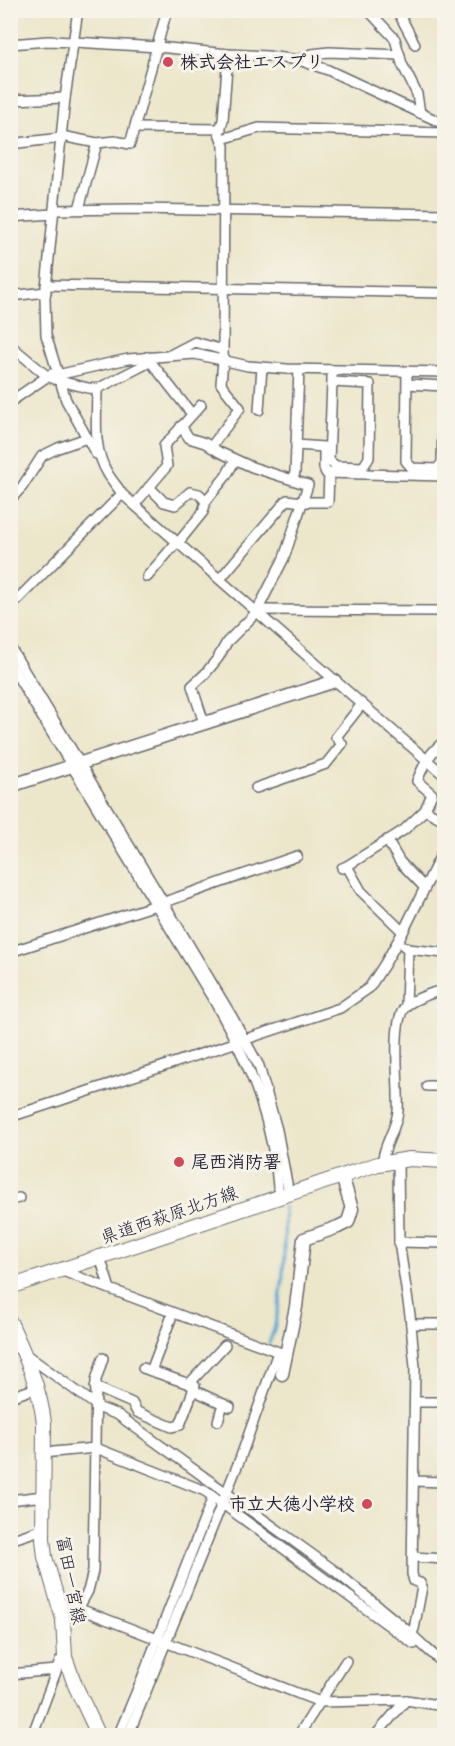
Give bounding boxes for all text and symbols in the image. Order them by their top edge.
place label: 株式会社エスプリ [180,51,324,73]
marker: 株式会社エスプリ [161,55,175,69]
place label: 尾西消防署 [191,1151,281,1173]
marker: 尾西消防署 [172,1155,186,1169]
street label: 県道西萩原北方線 [97,1181,241,1249]
place label: 市立大徳小学校 [229,1493,355,1515]
marker: 市立大徳小学校 [360,1497,374,1511]
street label: 冨田一宮線 [52,1534,90,1626]

